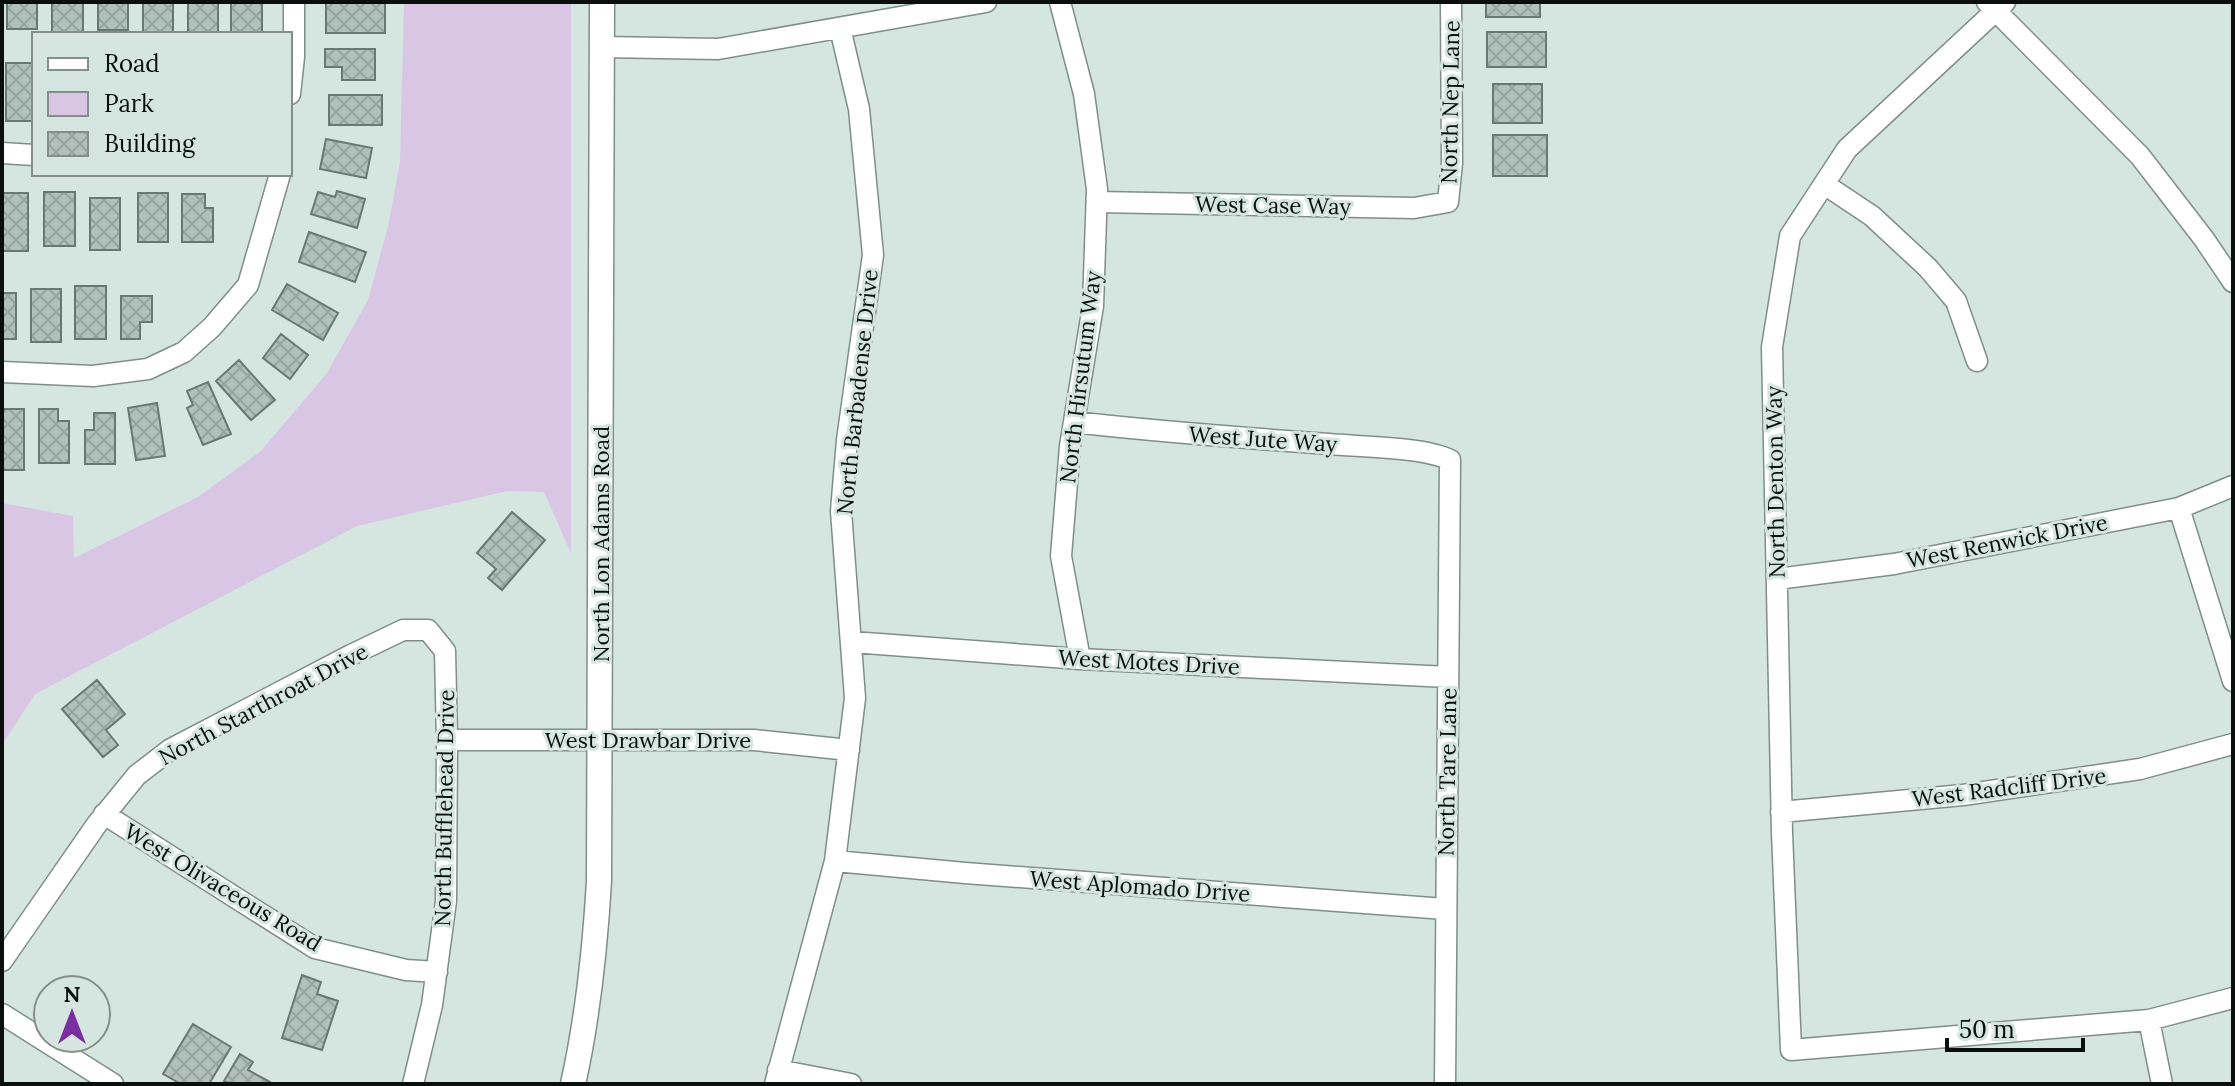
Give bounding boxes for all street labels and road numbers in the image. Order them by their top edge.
street label: North Nep Lane [1435,20,1465,184]
street label: West Case Way [1195,190,1352,220]
street label: North Barbadense Drive [830,268,884,516]
street label: North Hirsutum Way [1053,269,1107,485]
street label: North Denton Way [1759,385,1791,578]
street label: West Jute Way [1188,420,1339,458]
street label: North Lon Adams Road [587,426,615,662]
street label: West Renwick Drive [1904,508,2110,574]
street label: North Starthroat Drive [154,637,372,771]
street label: West Motes Drive [1057,643,1241,681]
street label: North Tare Lane [1432,687,1462,856]
street label: North Bufflehead Drive [428,689,460,927]
street label: West Drawbar Drive [545,726,751,754]
street label: West Radcliff Drive [1910,761,2108,813]
street label: West Olivaceous Road [119,817,327,957]
street label: West Aplomado Drive [1029,864,1251,908]

